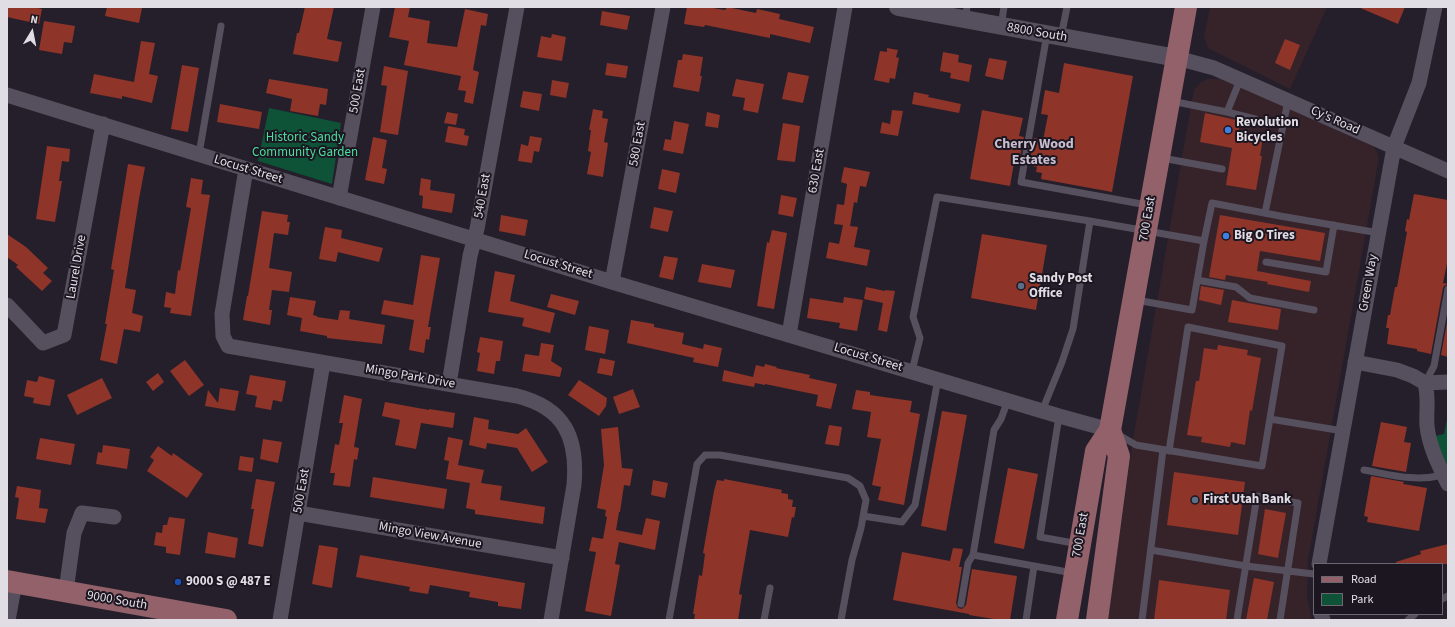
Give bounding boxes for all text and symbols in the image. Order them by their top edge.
north arrow [12,12,52,52]
text: N [29,12,39,28]
street label: 8800 South [1006,20,1068,46]
street label: 500 East [346,68,370,114]
street label: Cy's Road [1308,103,1362,139]
place label: Revolution Bicycles [1236,115,1299,146]
street label: 580 East [626,121,650,167]
marker: Revolution Bicycles [1223,125,1233,135]
park label: Historic Sandy Community Garden [252,130,358,161]
district label: Cherry Wood Estates [994,137,1074,170]
street label: 630 East [805,148,829,194]
street label: Locust Street [212,152,284,188]
street label: 540 East [471,173,495,219]
street label: 700 East [1136,196,1160,242]
place label: Big O Tires [1234,228,1295,244]
marker: Big O Tires [1221,231,1231,241]
street label: Laurel Drive [64,234,90,300]
street label: Locust Street [522,247,594,283]
street label: Green Way [1356,253,1382,313]
place label: Sandy Post Office [1029,271,1092,302]
marker: Sandy Post Office [1016,281,1026,291]
street label: Locust Street [832,340,904,376]
street label: Mingo Park Drive [364,361,456,393]
street label: 500 East [290,468,314,514]
place label: First Utah Bank [1203,492,1291,508]
marker: First Utah Bank [1190,495,1200,505]
street label: 700 East [1069,512,1093,558]
street label: Mingo View Avenue [377,519,483,553]
legend [1313,563,1443,615]
text: Road [1351,571,1377,588]
place label: 9000 S @ 487 E [186,574,271,590]
marker: 9000 S @ 487 E [173,577,183,587]
street label: 9000 South [86,588,148,614]
text: Park [1351,591,1373,608]

